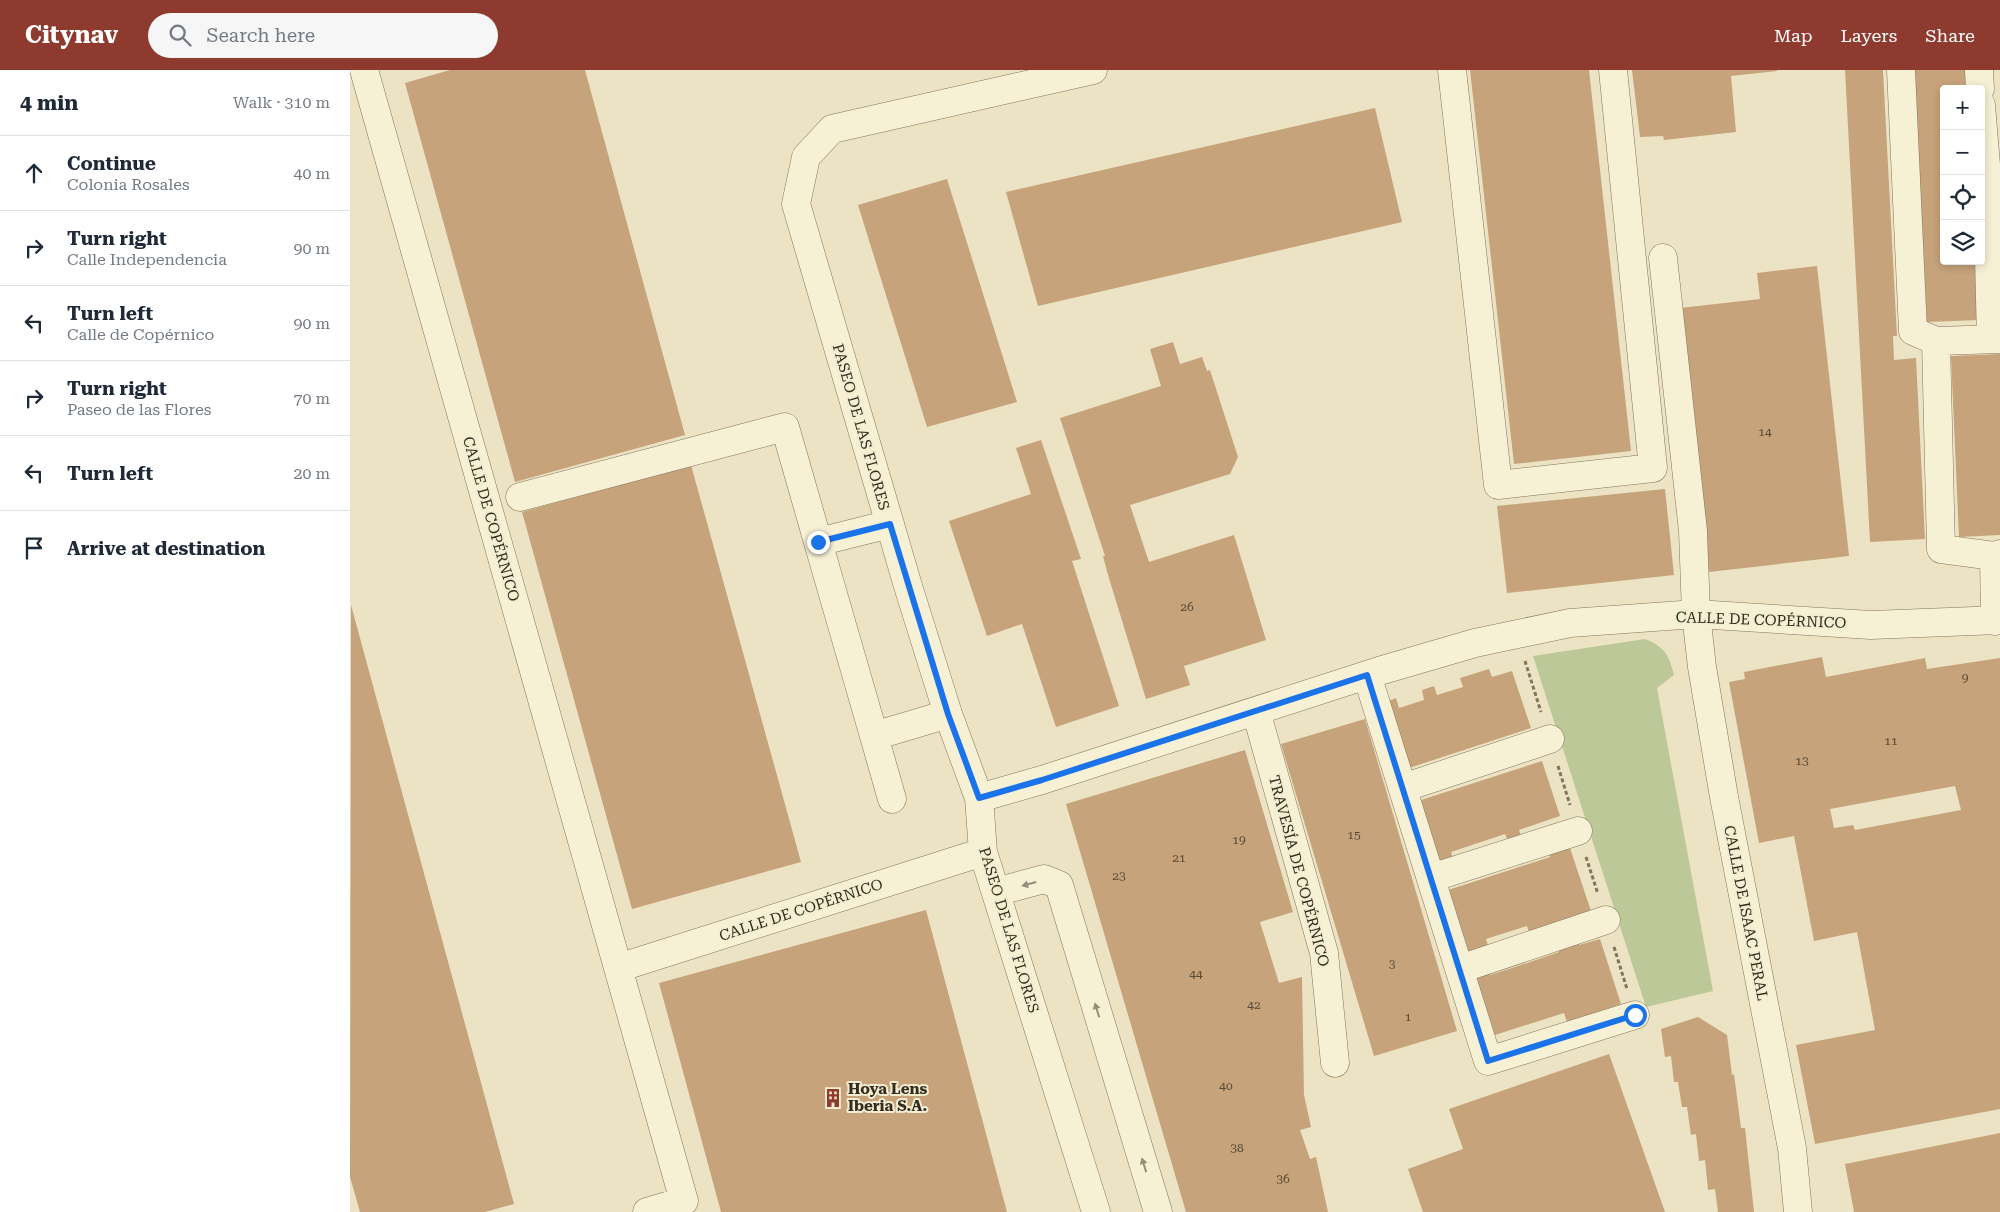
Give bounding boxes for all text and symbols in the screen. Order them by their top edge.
search box [148,13,498,58]
text: Citynav [25,21,118,49]
icon: search [166,21,194,49]
text: Search here [206,24,315,47]
text: Map [1774,25,1813,46]
text: Layers [1841,25,1897,46]
text: Share [1925,25,1975,46]
map controls [1940,85,1985,265]
button: + [1940,85,1985,130]
text: 4 min [20,91,78,115]
text: Walk · 310 m [233,93,330,112]
button: − [1940,130,1985,175]
text: Continue [67,152,156,175]
icon: ahead [20,159,48,187]
text: 40 m [293,164,330,183]
text: Colonia Rosales [67,175,190,194]
button: locate [1940,175,1985,220]
button: layers [1940,220,1985,265]
text: Turn right [67,227,167,250]
icon: right [20,234,48,262]
text: 90 m [293,239,330,258]
text: Calle Independencia [67,250,227,269]
text: Turn left [67,302,153,325]
icon: left [20,309,48,337]
text: 90 m [293,314,330,333]
text: Calle de Copérnico [67,325,214,344]
street label: PASEO DE LAS FLORES [829,342,893,512]
text: Turn right [67,377,167,400]
icon: right [20,384,48,412]
text: 70 m [293,389,330,408]
text: Paseo de las Flores [67,400,211,419]
house number: 14 [1758,425,1772,439]
street label: CALLE DE COPÉRNICO [459,434,523,604]
icon: left [20,459,48,487]
text: Turn left [67,462,153,485]
text: 20 m [293,464,330,483]
route end [807,531,830,554]
icon: arrive [20,534,48,562]
text: Arrive at destination [67,537,265,560]
house number: 26 [1180,600,1194,614]
street label: CALLE DE COPÉRNICO [1675,608,1847,632]
house number: 9 [1962,671,1969,685]
house number: 11 [1884,734,1898,748]
house number: 13 [1795,754,1809,768]
street label: TRAVESÍA DE COPÉRNICO [1265,773,1333,969]
street label: CALLE DE ISAAC PERAL [1720,824,1772,1002]
house number: 15 [1347,828,1361,842]
house number: 19 [1232,833,1246,847]
street label: PASEO DE LAS FLORES [975,845,1043,1015]
house number: 21 [1172,851,1186,865]
house number: 23 [1112,869,1126,883]
street label: CALLE DE COPÉRNICO [717,875,885,945]
one-way arrow [1021,880,1036,888]
house number: 3 [1389,957,1396,971]
house number: 44 [1189,967,1203,981]
house number: 42 [1247,998,1261,1012]
one-way arrow [1093,1002,1101,1017]
route start [1624,1004,1647,1027]
house number: 1 [1405,1010,1412,1024]
house number: 40 [1219,1079,1233,1093]
place label: Hoya Lens Iberia S.A. [848,1080,928,1115]
building icon: Hoya Lens Iberia S.A. [822,1087,844,1109]
house number: 38 [1230,1141,1244,1155]
one-way arrow [1140,1158,1148,1173]
house number: 36 [1276,1172,1290,1186]

